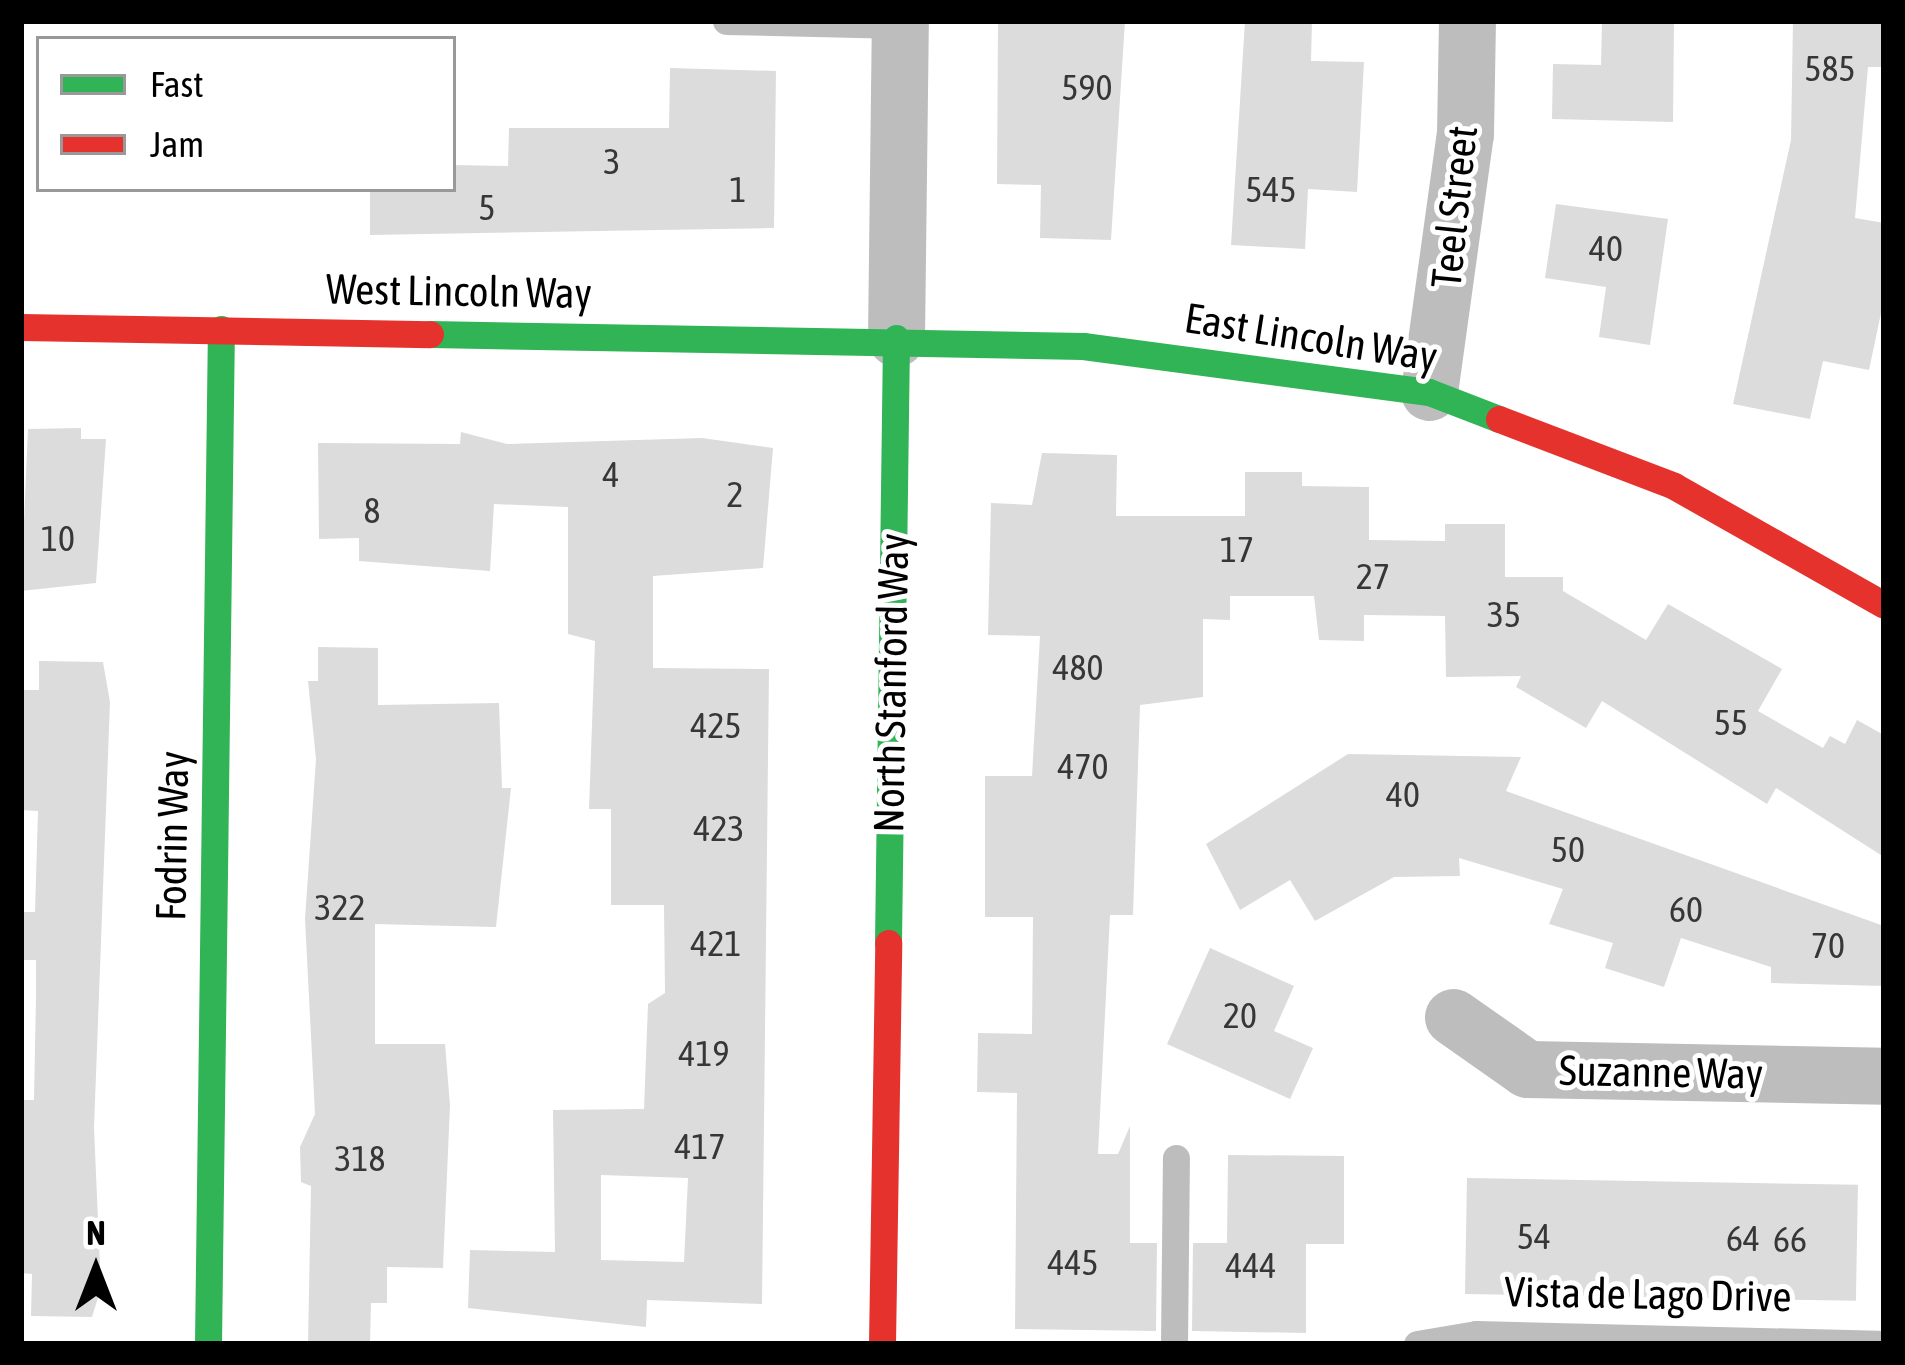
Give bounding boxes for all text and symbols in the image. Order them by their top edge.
legend [36,36,456,192]
house number: 585 [1805,47,1855,91]
text: Fast [150,63,204,105]
house number: 590 [1062,66,1112,110]
text: Jam [150,123,204,165]
street label: Teel Street [1420,123,1488,291]
house number: 3 [604,140,620,184]
house number: 1 [730,168,746,212]
house number: 545 [1246,168,1296,212]
house number: 5 [479,186,495,230]
house number: 40 [1589,227,1623,271]
street label: West Lincoln Way [326,263,592,319]
street label: East Lincoln Way [1181,292,1441,382]
house number: 4 [603,453,619,497]
house number: 2 [727,473,743,517]
house number: 8 [364,489,380,533]
house number: 10 [41,517,75,561]
house number: 17 [1220,528,1254,572]
street label: North Stanford Way [863,533,919,833]
house number: 27 [1356,555,1390,599]
house number: 35 [1487,593,1521,637]
house number: 480 [1053,646,1103,690]
house number: 55 [1714,701,1748,745]
house number: 425 [691,704,741,748]
house number: 470 [1058,745,1108,789]
street label: Fodrin Way [145,751,199,921]
house number: 40 [1386,773,1420,817]
house number: 423 [694,807,744,851]
house number: 50 [1551,828,1585,872]
house number: 322 [315,886,365,930]
house number: 60 [1669,888,1703,932]
house number: 421 [691,922,741,966]
house number: 70 [1811,924,1845,968]
house number: 20 [1223,994,1257,1038]
house number: 419 [679,1032,729,1076]
street label: Suzanne Way [1558,1045,1764,1099]
house number: 417 [675,1125,725,1169]
house number: 318 [335,1137,385,1181]
north arrow [36,1209,156,1329]
text: N [86,1214,106,1252]
house number: 54 [1517,1215,1551,1259]
house number: 64 [1726,1217,1760,1261]
house number: 66 [1773,1218,1807,1262]
house number: 445 [1048,1241,1098,1285]
house number: 444 [1226,1244,1276,1288]
street label: Vista de Lago Drive [1504,1266,1792,1322]

